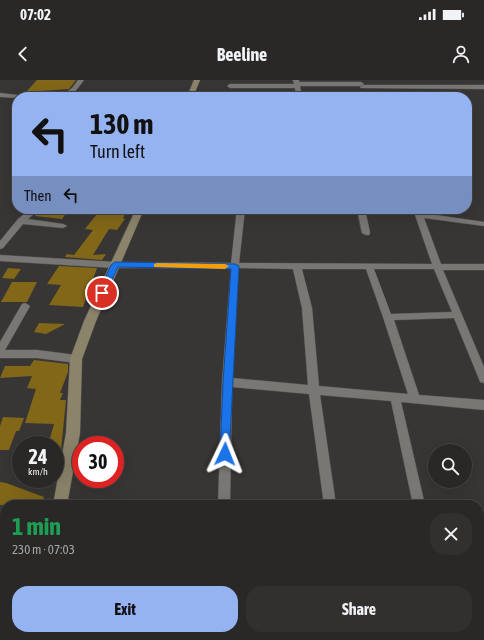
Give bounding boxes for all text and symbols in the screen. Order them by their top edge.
text: 07:02 [20,6,51,23]
icon: back [12,43,34,65]
icon: person [450,43,472,65]
text: Beeline [217,44,267,65]
icon: left [24,108,76,160]
text: 130 m [90,108,153,140]
text: Turn left [90,141,145,162]
icon: left [60,184,82,206]
text: Then [24,187,52,204]
pin [85,276,119,310]
icon: arrive [91,282,113,304]
position arrow [204,433,246,475]
speed limit sign: 30 [72,436,124,488]
map controls [428,444,472,488]
button: search [428,444,472,488]
text: 24 [29,445,47,468]
text: km/h [28,466,48,477]
text: 1 min [12,513,61,540]
button: close [430,513,472,555]
text: 230 m · 07:03 [12,542,75,557]
button: Exit [12,586,238,632]
button: Share [246,586,472,632]

